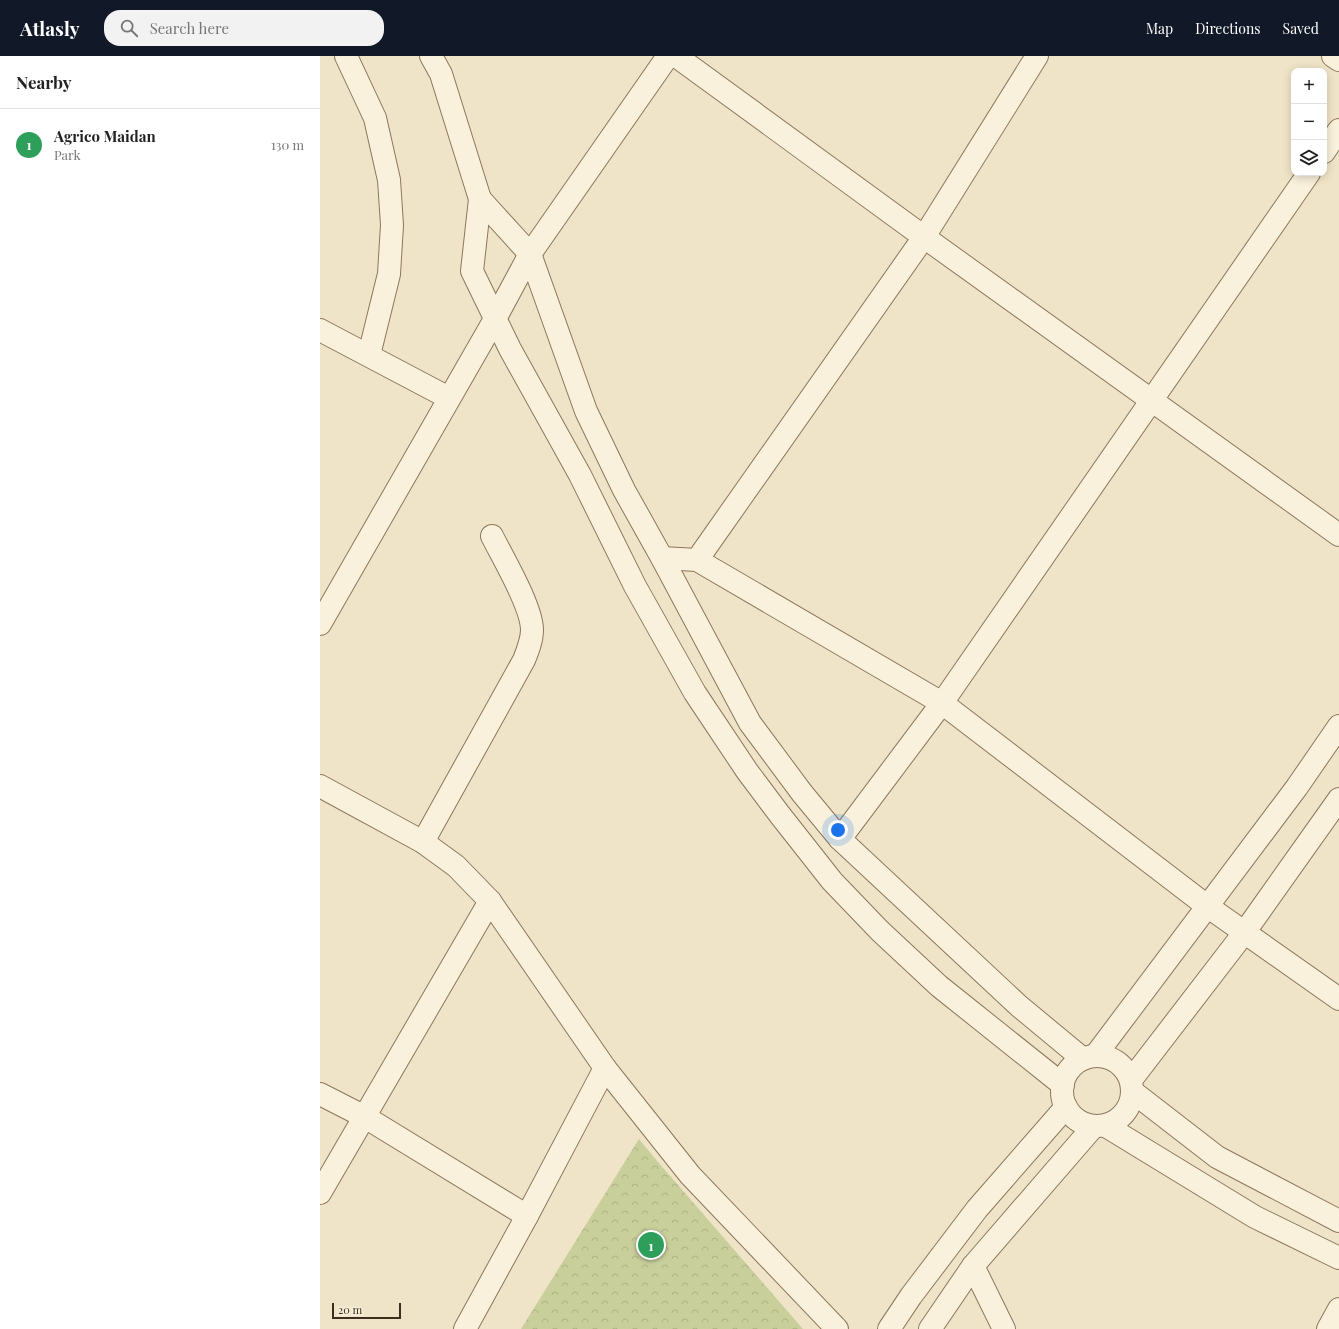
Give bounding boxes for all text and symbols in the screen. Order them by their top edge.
search box [104,10,384,46]
text: Atlasly [20,15,80,41]
icon: search [118,17,140,39]
text: Search here [150,18,229,38]
text: Map [1146,19,1173,38]
text: Directions [1195,19,1261,38]
text: Saved [1283,19,1319,38]
map controls [1291,68,1327,176]
button: + [1291,68,1327,104]
text: Nearby [16,71,71,93]
button: − [1291,104,1327,140]
text: Agrico Maidan [54,126,156,146]
text: 1 [27,136,31,153]
text: 130 m [271,136,304,153]
button: layers [1291,140,1327,176]
text: Park [54,146,81,163]
your location [828,820,848,840]
pin: 1 [638,1230,664,1260]
scale bar [332,1301,401,1320]
text: 20 m [338,1302,362,1317]

